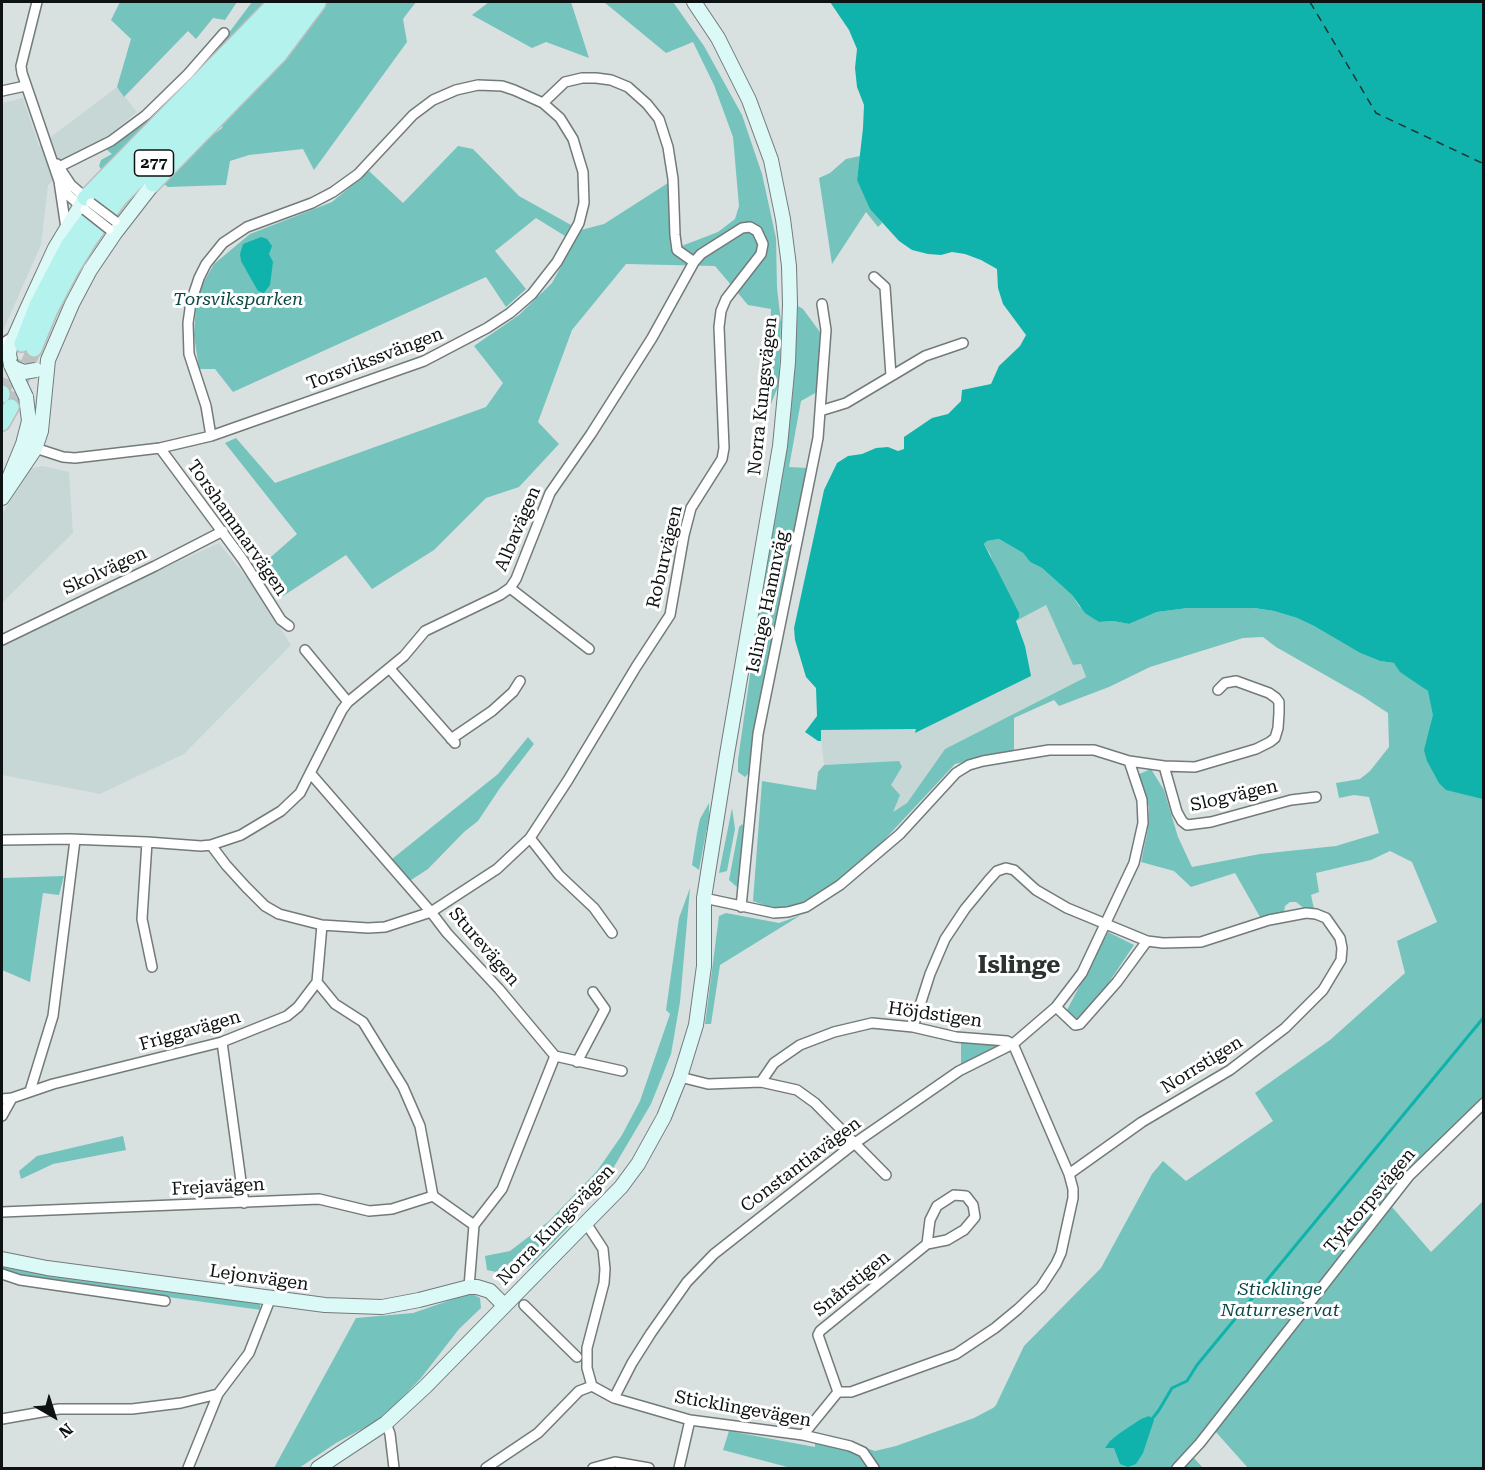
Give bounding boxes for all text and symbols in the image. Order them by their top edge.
road number: 277 [134,150,174,176]
park label: Torsviksparken [173,289,303,311]
street label: Norra Kungsvägen [744,316,782,476]
street label: Torsvikssvängen [304,323,446,395]
street label: Torshammarvägen [182,456,292,600]
street label: Albavägen [490,483,546,575]
street label: Roburvägen [643,503,687,611]
street label: Islinge Hamnväg [742,529,794,675]
street label: Skolvägen [60,542,150,600]
street label: Slogvägen [1188,775,1280,817]
street label: Sturevägen [444,903,524,991]
district label: Islinge [978,952,1060,980]
street label: Höjdstigen [886,998,984,1032]
street label: Friggavägen [137,1006,243,1056]
street label: Norrstigen [1157,1031,1247,1099]
street label: Constantiavägen [737,1113,865,1217]
street label: Tyktorpsvägen [1320,1144,1420,1258]
street label: Norra Kungsvägen [493,1160,619,1290]
street label: Frejavägen [171,1174,265,1200]
street label: Snårstigen [809,1247,895,1321]
street label: Lejonvägen [208,1260,310,1296]
park label: Sticklinge Naturreservat [1221,1279,1339,1322]
north arrow [24,1386,84,1446]
street label: Sticklingevägen [673,1386,813,1432]
text: N [55,1419,76,1442]

